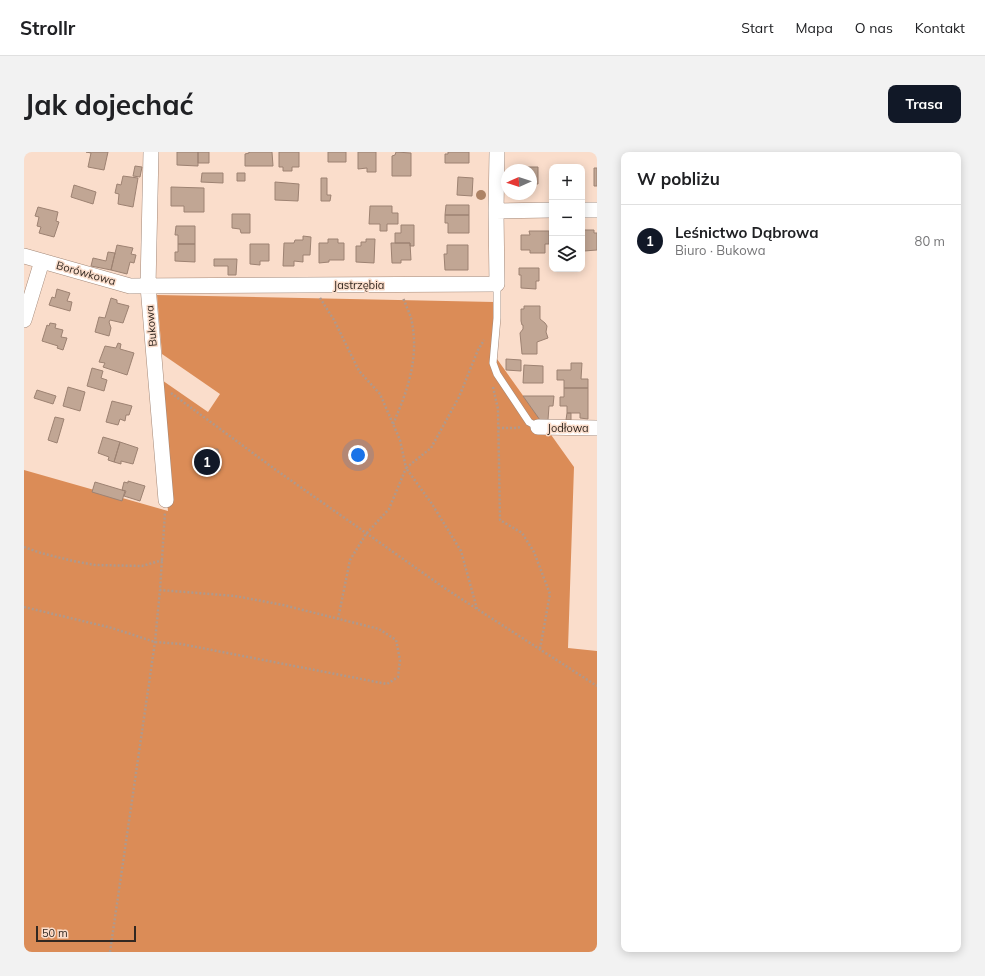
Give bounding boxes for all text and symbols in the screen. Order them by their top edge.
text: Strollr [20,16,75,40]
text: Start [741,19,774,37]
text: Mapa [796,19,833,37]
text: O nas [855,19,893,37]
text: Kontakt [915,19,965,37]
button: Trasa [888,85,961,123]
text: Jak dojechać [24,87,194,122]
north arrow [501,164,537,200]
map controls [549,164,585,272]
button: + [549,164,585,200]
text: W pobliżu [637,168,720,189]
button: − [549,200,585,236]
text: Leśnictwo Dąbrowa [675,223,818,242]
text: 1 [646,233,654,249]
text: 80 m [915,233,945,249]
button: layers [549,236,585,272]
text: Biuro · Bukowa [675,242,765,258]
street label: Borówkowa [55,258,117,288]
street label: Jastrzębia [334,278,384,292]
street label: Bukowa [142,305,160,347]
street label: Jodłowa [547,421,589,435]
your location [348,445,368,465]
pin: 1 [194,447,220,477]
scale bar [36,924,136,943]
text: 50 m [42,926,68,940]

